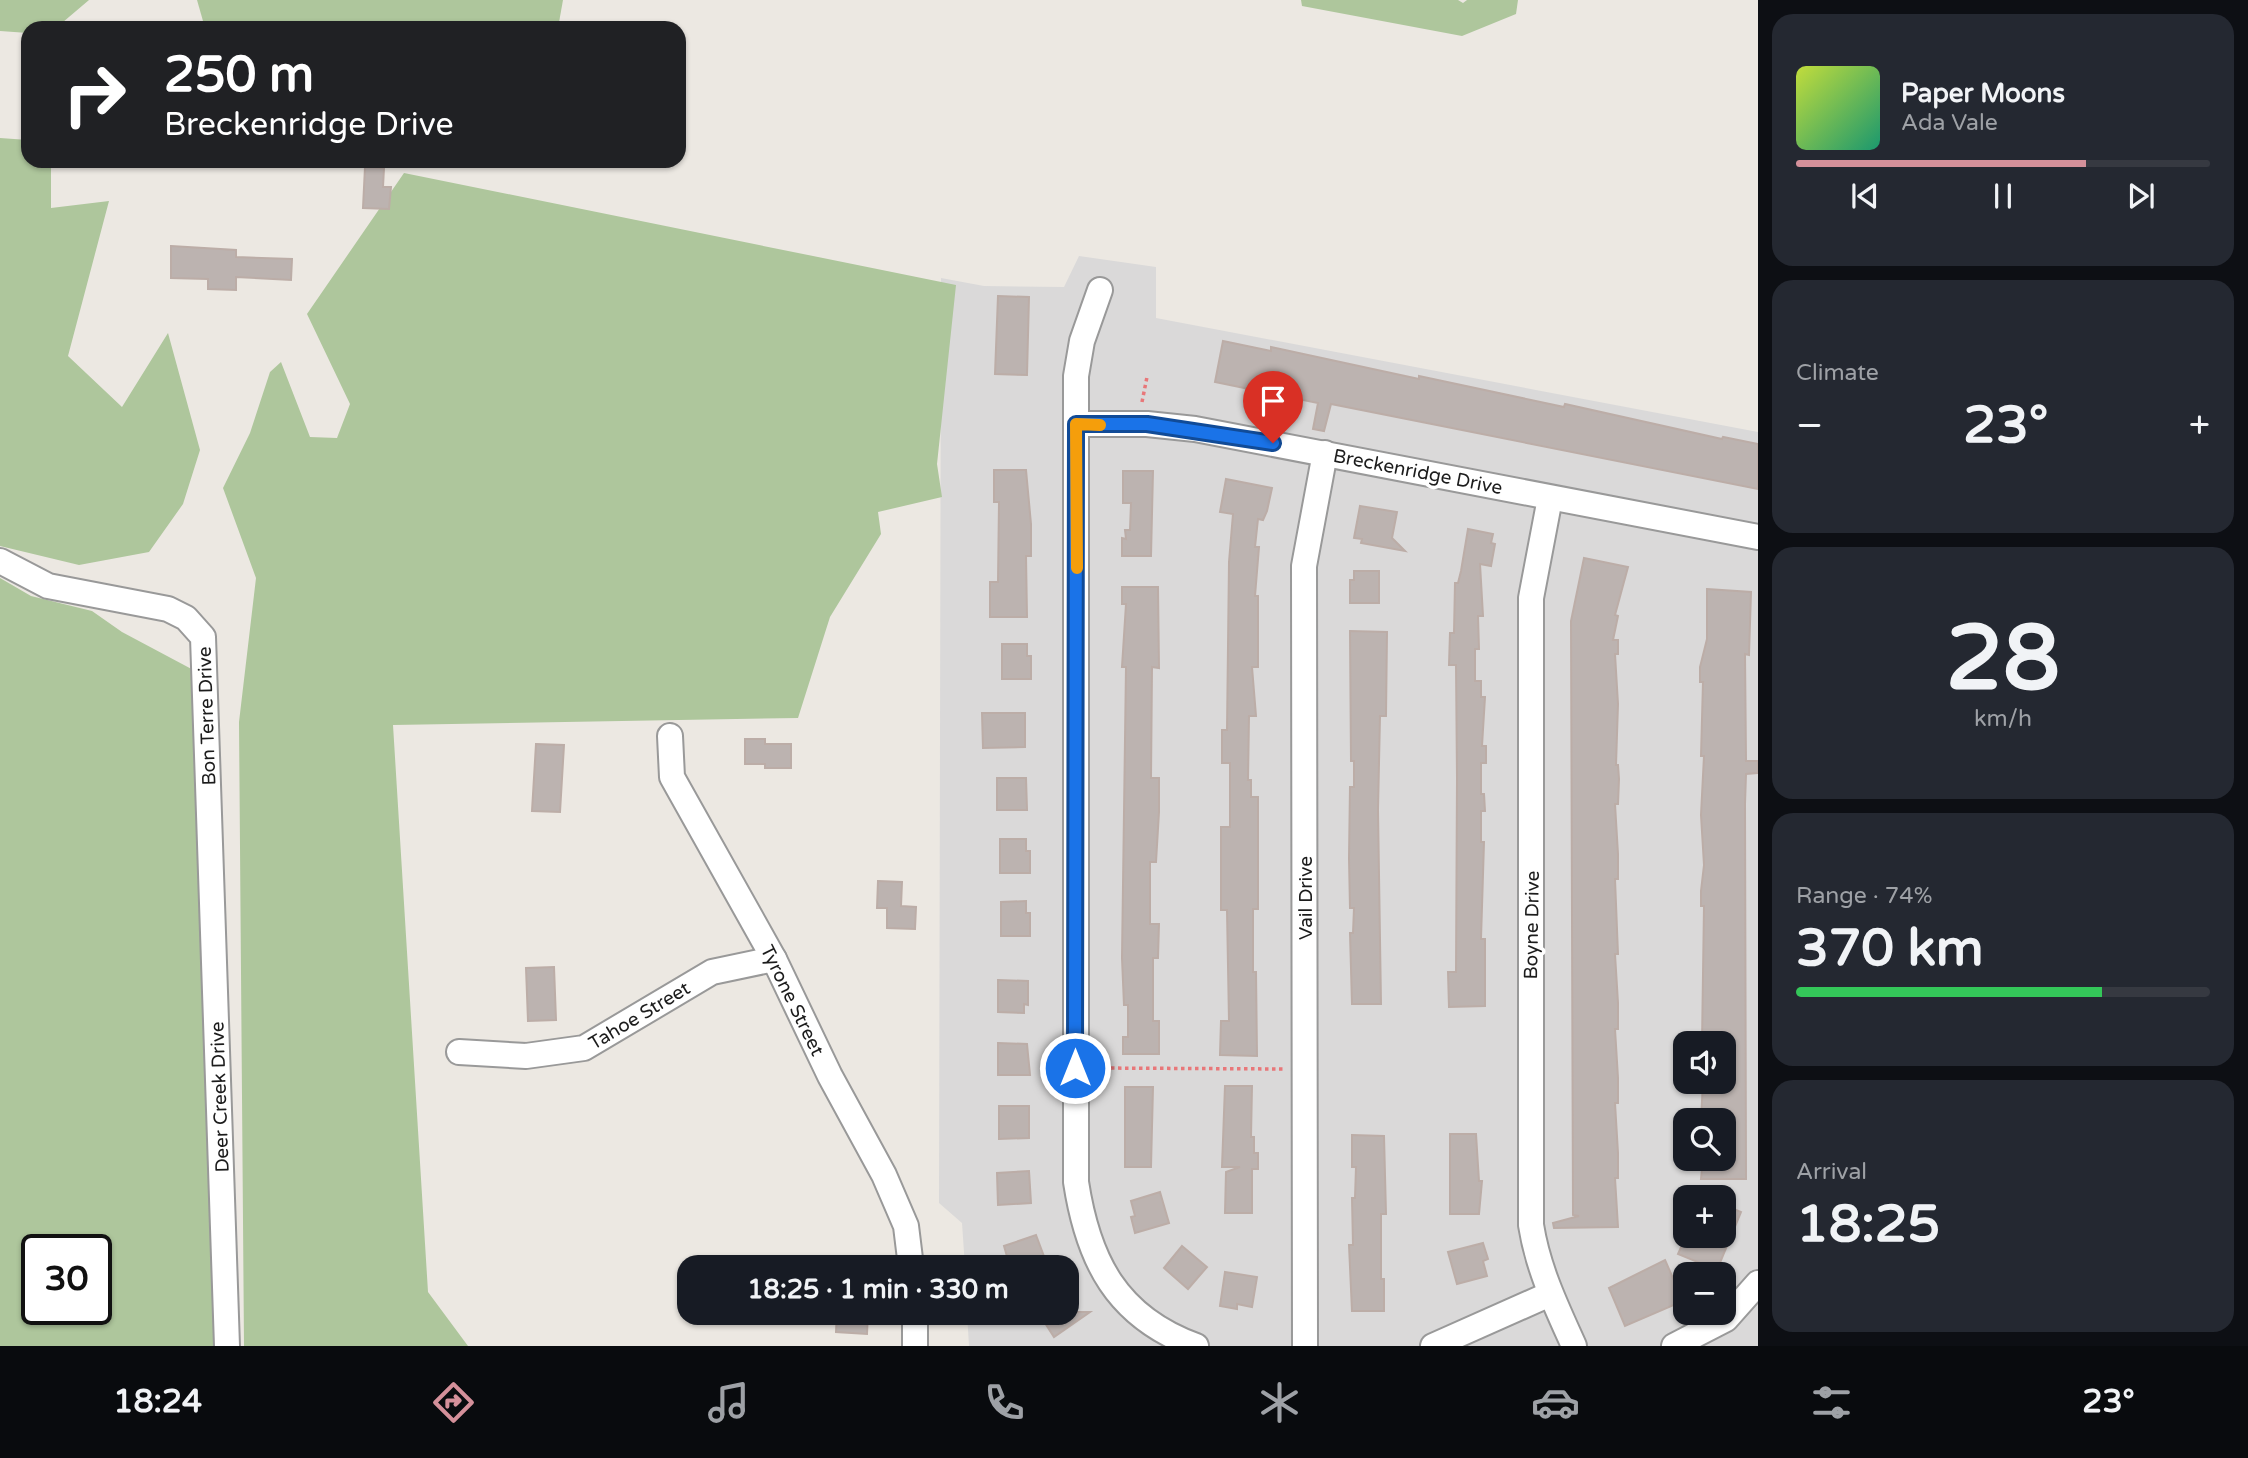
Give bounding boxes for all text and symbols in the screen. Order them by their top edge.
text: 250 m [164,46,314,105]
icon: right [49,49,140,140]
text: Paper Moons [1901,78,2065,109]
text: Breckenridge Drive [164,106,454,144]
text: Ada Vale [1901,109,1998,137]
icon: previous [1846,177,1884,215]
icon: pause [1984,177,2022,215]
icon: next [2122,177,2160,215]
text: Climate [1796,359,1879,387]
pin [1243,371,1303,443]
icon: arrive [1254,382,1292,420]
text: 23° [1963,394,2048,457]
text: − [1796,403,1823,449]
text: + [2189,403,2210,449]
street label: Breckenridge Drive [1331,445,1504,499]
text: 28 [1946,604,2060,714]
street label: Bon Terre Drive [194,646,220,786]
text: km/h [1974,705,2032,733]
street label: Vail Drive [1295,856,1317,940]
street label: Boyne Drive [1520,870,1544,980]
text: Range · 74% [1796,882,1932,910]
text: 370 km [1796,917,1984,980]
street label: Tyrone Street [756,941,828,1059]
street label: Tahoe Street [585,977,694,1055]
street label: Deer Creek Drive [206,1021,234,1173]
position arrow [1038,1031,1112,1105]
map controls [1673,1031,1736,1325]
button: sound [1673,1031,1736,1094]
button: search [1673,1108,1736,1171]
text: Arrival [1796,1158,1867,1186]
button: + [1673,1185,1736,1248]
text: 18:25 [1796,1193,1940,1256]
speed limit sign: 30 [21,1234,112,1325]
button: − [1673,1262,1736,1325]
text: 18:25 · 1 min · 330 m [747,1274,1009,1305]
icon: directions [429,1378,478,1427]
icon: music [704,1378,753,1427]
icon: phone [980,1378,1029,1427]
icon: climate [1255,1378,1304,1427]
icon: car [1531,1378,1580,1427]
icon: filters [1807,1378,1856,1427]
text: 18:24 [113,1383,202,1421]
text: 23° [2082,1383,2135,1421]

